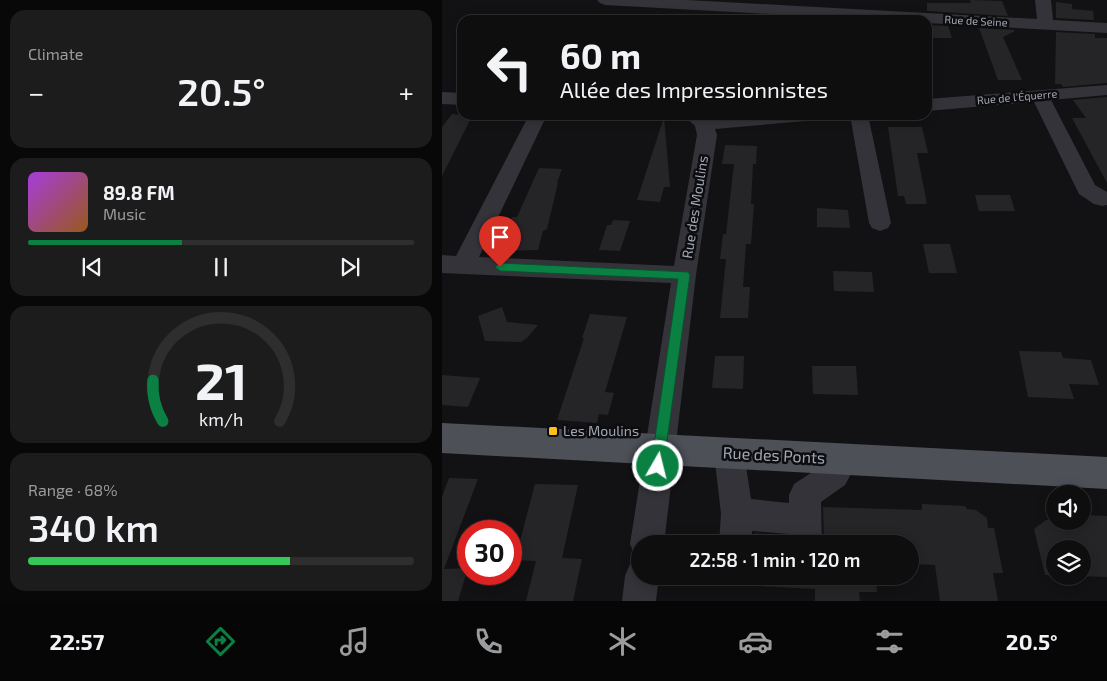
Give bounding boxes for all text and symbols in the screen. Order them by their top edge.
street label: Rue de Seine [944,12,1008,29]
text: 60 m [560,34,641,76]
icon: left [477,35,542,100]
text: Climate [28,44,83,63]
text: 20.5° [177,68,266,114]
text: − [28,75,44,109]
text: + [399,75,414,109]
text: Allée des Impressionnistes [560,76,828,102]
street label: Rue de l'Équerre [976,87,1058,106]
street label: Rue des Moulins [678,154,711,260]
text: 89.8 FM [103,181,175,204]
text: Music [103,204,146,223]
pin [479,216,521,267]
icon: arrive [486,223,514,251]
icon: previous [78,253,106,281]
icon: pause [207,253,235,281]
icon: next [336,253,364,281]
text: 21 [195,348,247,410]
text: km/h [199,408,243,430]
place label: Les Moulins [563,422,639,439]
marker: Les Moulins [547,425,559,437]
position arrow [631,439,683,491]
street label: Rue des Ponts [722,442,826,467]
text: Range · 68% [28,480,118,499]
map controls [1046,485,1091,585]
button: sound [1046,485,1091,530]
text: 340 km [28,504,159,550]
speed limit sign: 30 [457,520,522,585]
button: layers [1046,540,1091,585]
text: 22:58 · 1 min · 120 m [689,548,861,571]
icon: directions [203,624,238,659]
icon: music [337,624,372,659]
icon: phone [471,624,506,659]
icon: climate [605,624,640,659]
icon: car [738,624,773,659]
icon: filters [872,624,907,659]
text: 22:57 [49,628,104,654]
text: 20.5° [1006,628,1058,654]

